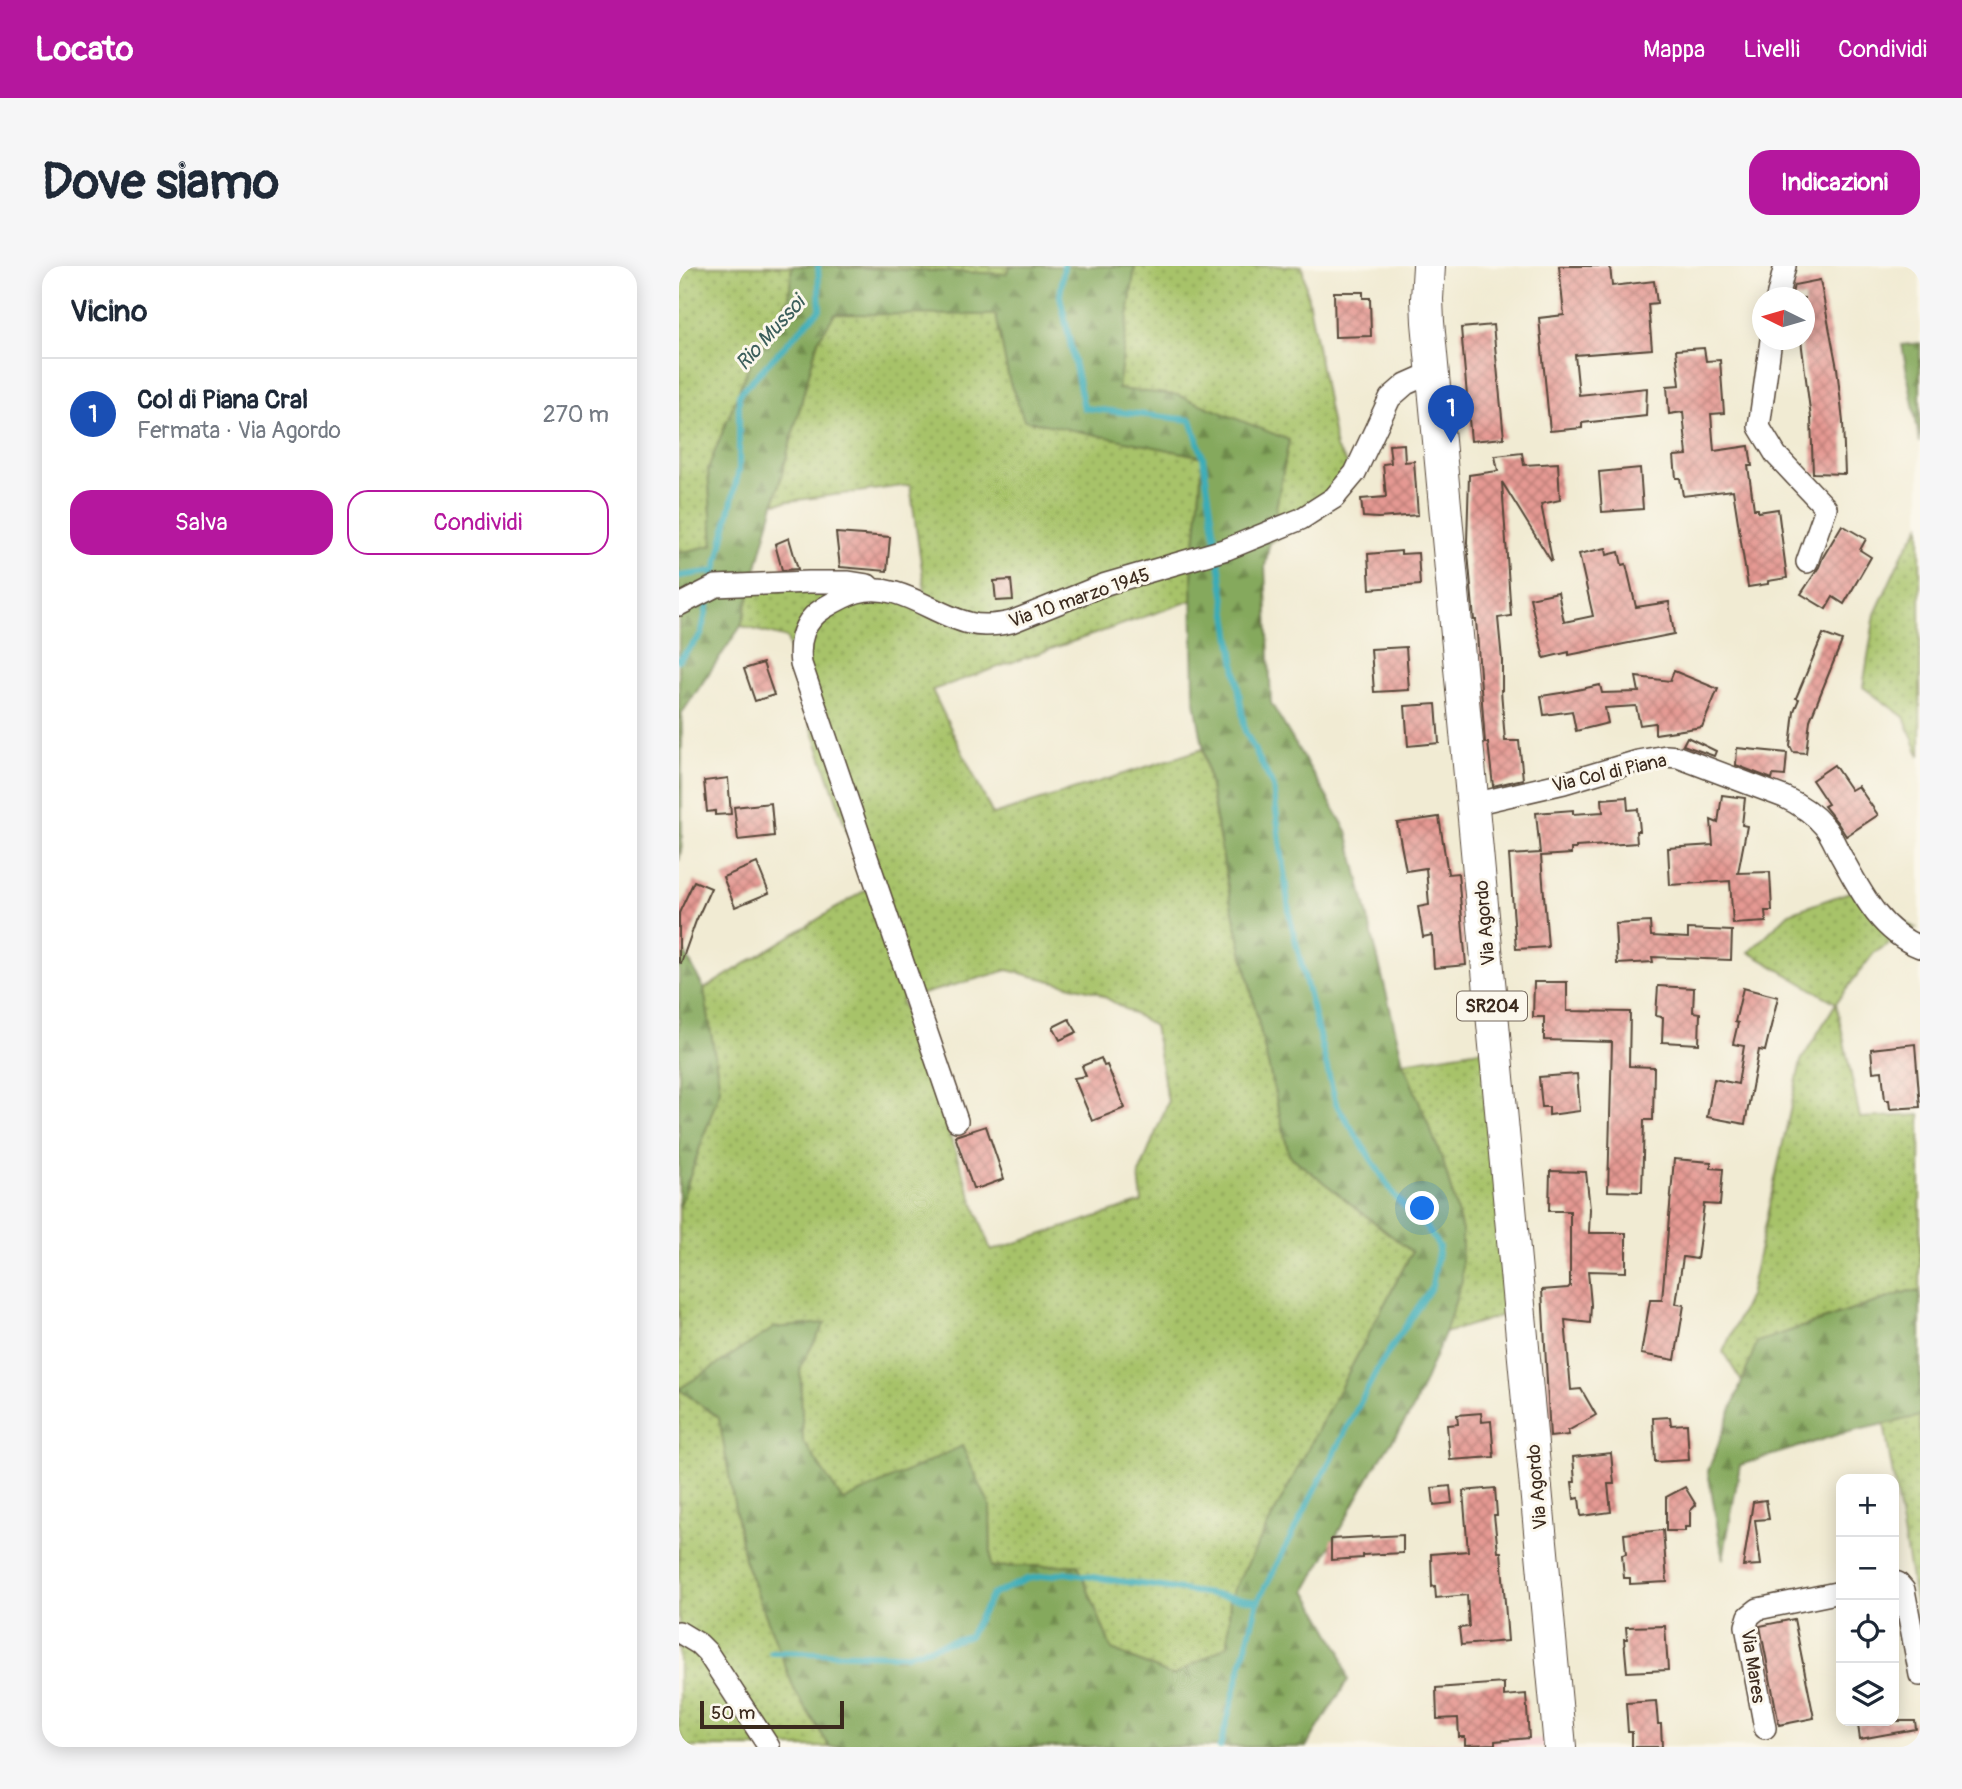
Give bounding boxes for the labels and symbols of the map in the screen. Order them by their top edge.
north arrow [1752,287,1815,350]
water label: Rio Mussoi [730,288,813,376]
pin: 1 [1428,385,1474,443]
street label: Via 10 marzo 1945 [1006,563,1153,633]
street label: Via Col di Piana [1550,748,1669,798]
street label: Via Agordo [1469,879,1501,966]
road number: SR204 [1457,992,1527,1020]
your location [1405,1191,1439,1225]
street label: Via Agordo [1521,1443,1553,1530]
street label: Via Mares [1735,1627,1771,1705]
scale bar [700,1698,843,1730]

